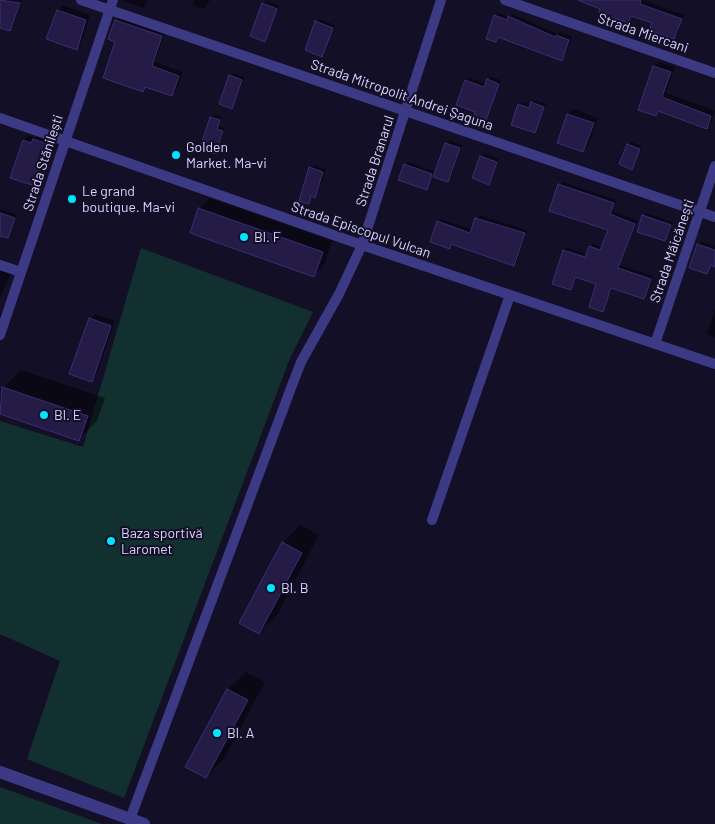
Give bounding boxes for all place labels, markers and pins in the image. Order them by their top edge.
place label: Golden Market. Ma-vi [186,139,267,172]
marker: Golden Market. Ma-vi [170,149,182,161]
place label: Le grand boutique. Ma-vi [82,183,175,216]
marker: Le grand boutique. Ma-vi [66,193,78,205]
place label: Bl. F [254,229,281,245]
marker: Bl. F [238,231,250,243]
place label: Bl. E [54,407,81,423]
marker: Bl. E [38,409,50,421]
place label: Baza sportivă Laromet [121,525,203,558]
marker: Baza sportivă Laromet [105,535,117,547]
place label: Bl. B [281,580,308,596]
marker: Bl. B [265,582,277,594]
place label: Bl. A [227,725,254,741]
marker: Bl. A [211,727,223,739]

